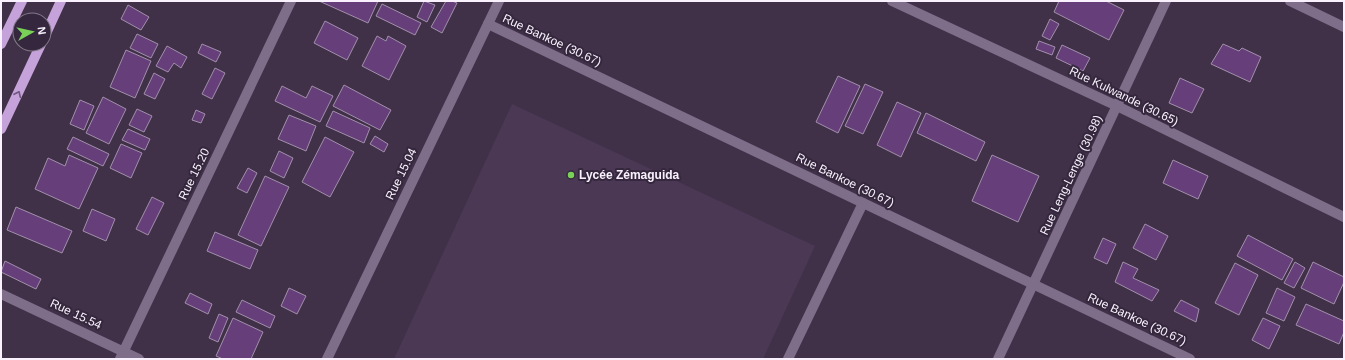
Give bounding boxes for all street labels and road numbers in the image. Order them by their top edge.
street label: Rue Bankoe (30.67) [500,11,604,69]
street label: Rue Kulwande (30.65) [1067,64,1181,128]
street label: Rue Leng-Lenge (30.98) [1037,113,1105,237]
street label: Rue 15.20 [176,146,213,202]
street label: Rue 15.04 [383,146,420,202]
street label: Rue Bankoe (30.67) [794,150,896,210]
street label: Rue Bankoe (30.67) [1085,290,1189,348]
street label: Rue 15.54 [48,296,104,332]

